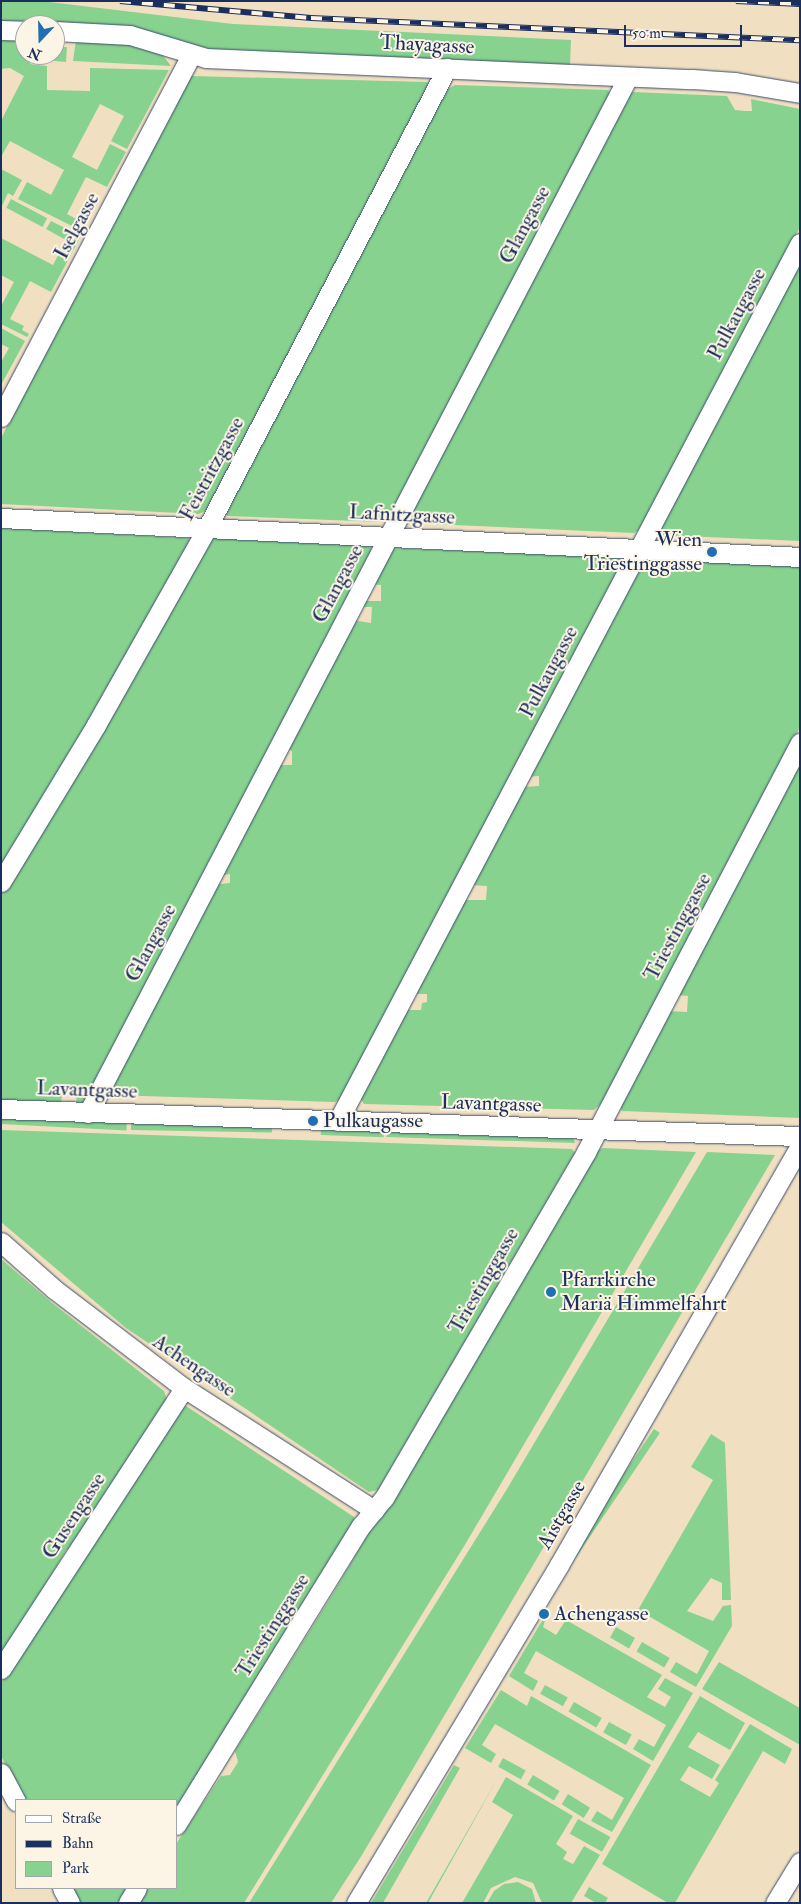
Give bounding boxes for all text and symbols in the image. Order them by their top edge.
north arrow [15,15,65,65]
scale bar [626,15,744,47]
text: 50 m [632,24,661,43]
street label: Thayagasse [379,30,475,60]
text: N [26,43,44,64]
street label: Glangasse [494,182,556,268]
street label: Iselgasse [49,188,105,264]
street label: Pulkaugasse [702,264,772,364]
street label: Feistritzgasse [174,413,250,525]
street label: Lafnitzgasse [348,500,456,530]
place label: Wien Triestinggasse [584,527,702,577]
street label: Glangasse [307,541,369,627]
marker: Wien Triestinggasse [706,546,718,558]
street label: Pulkaugasse [514,622,584,722]
street label: Triestinggasse [639,869,717,985]
street label: Glangasse [120,900,182,986]
street label: Lavantgasse [36,1076,138,1104]
street label: Lavantgasse [440,1090,542,1118]
place label: Pulkaugasse [323,1108,423,1134]
marker: Pulkaugasse [307,1115,319,1127]
street label: Triestinggasse [444,1223,524,1339]
place label: Pfarrkirche Mariä Himmelfahrt [561,1267,727,1317]
marker: Pfarrkirche Mariä Himmelfahrt [545,1286,557,1298]
street label: Achengasse [148,1329,240,1403]
street label: Gusengasse [37,1468,111,1564]
street label: Aistgasse [532,1476,592,1554]
street label: Triestinggasse [231,1569,315,1683]
place label: Achengasse [554,1601,649,1627]
marker: Achengasse [538,1608,550,1620]
legend [15,1799,178,1889]
text: Straße [62,1809,101,1828]
text: Bahn [62,1834,94,1853]
text: Park [62,1859,89,1878]

